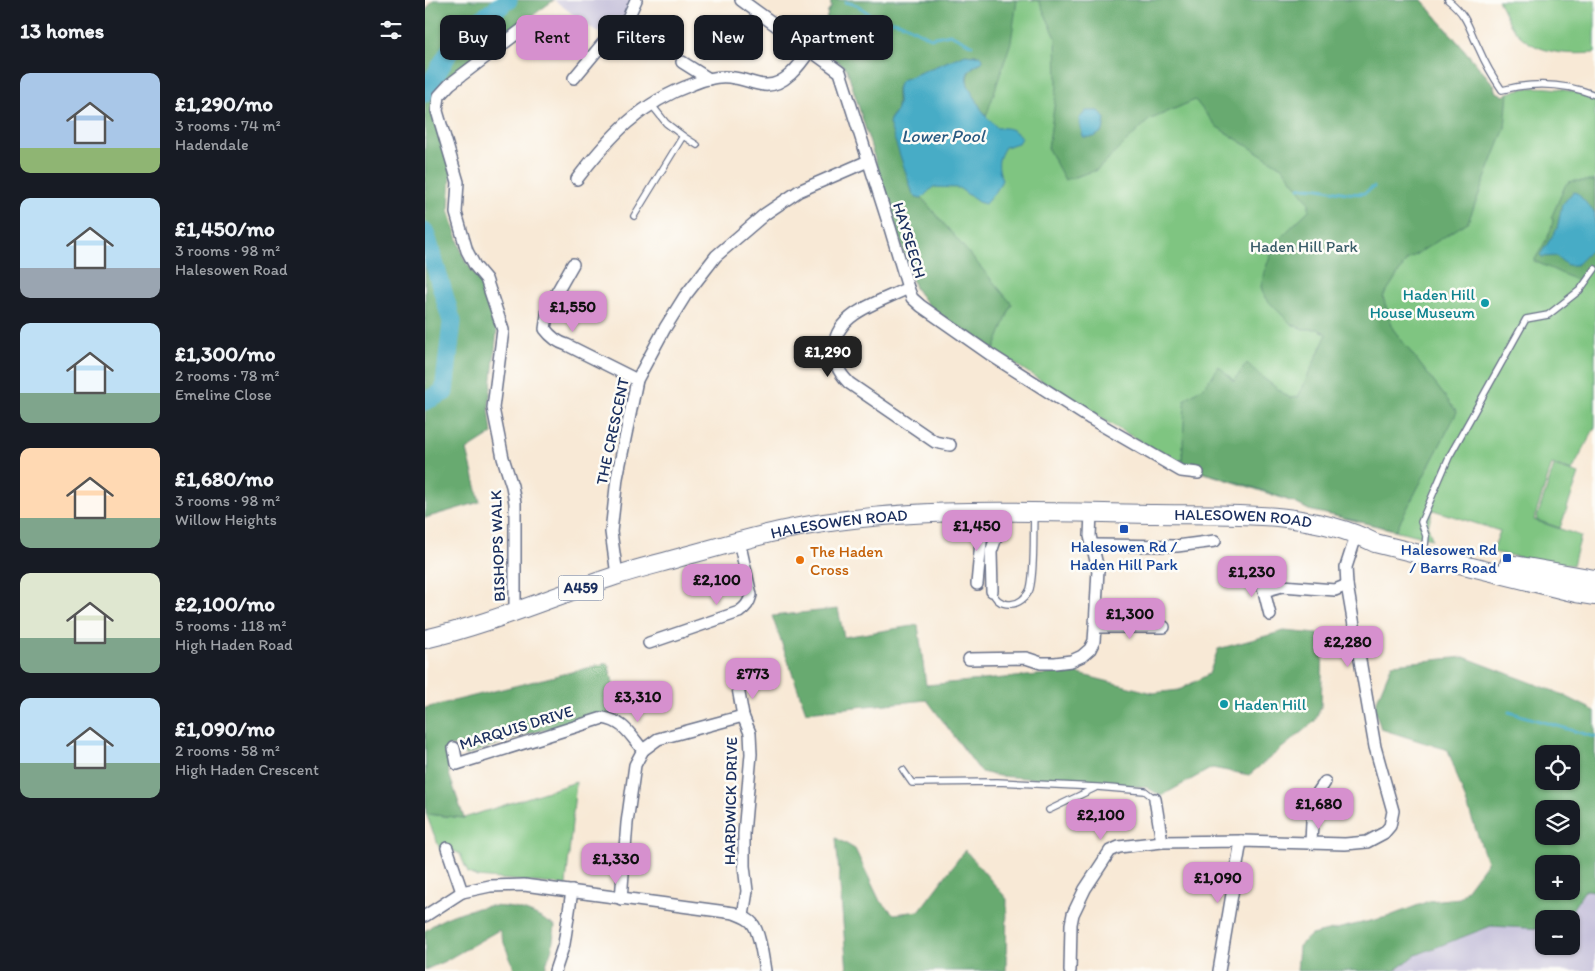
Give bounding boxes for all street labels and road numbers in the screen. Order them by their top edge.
street label: HAYSEECH [889,200,930,281]
street label: THE CRESCENT [592,376,633,487]
street label: BISHOPS WALK [486,490,509,602]
street label: HALESOWEN ROAD [769,505,909,543]
street label: HALESOWEN ROAD [1174,505,1314,532]
road number: A459 [559,576,603,600]
street label: MARQUIS DRIVE [457,701,575,754]
street label: HARDWICK DRIVE [720,736,741,865]

